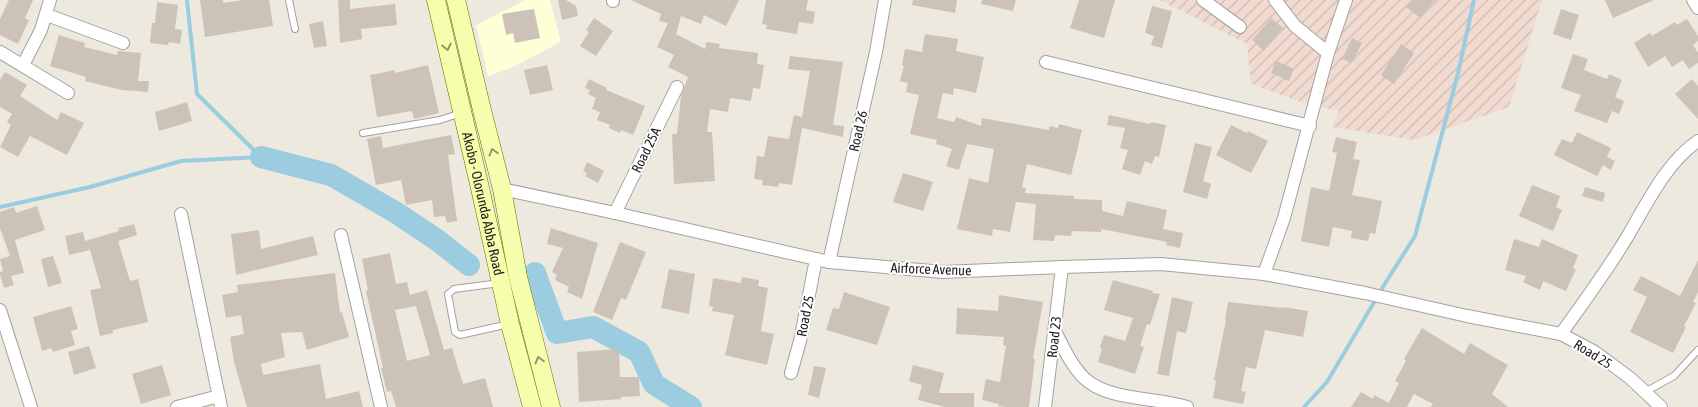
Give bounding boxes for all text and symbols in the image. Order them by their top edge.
one-way arrow [441,43,452,52]
street label: Road 26 [846,108,871,153]
street label: Road 25A [628,125,664,175]
street label: Akobo - Olorunda Abba Road [459,130,507,277]
one-way arrow [488,149,498,157]
street label: Airforce Avenue [890,260,972,278]
street label: Road 25 [793,294,817,338]
street label: Road 23 [1044,315,1064,359]
street label: Road 25 [1571,336,1615,372]
one-way arrow [534,355,545,364]

